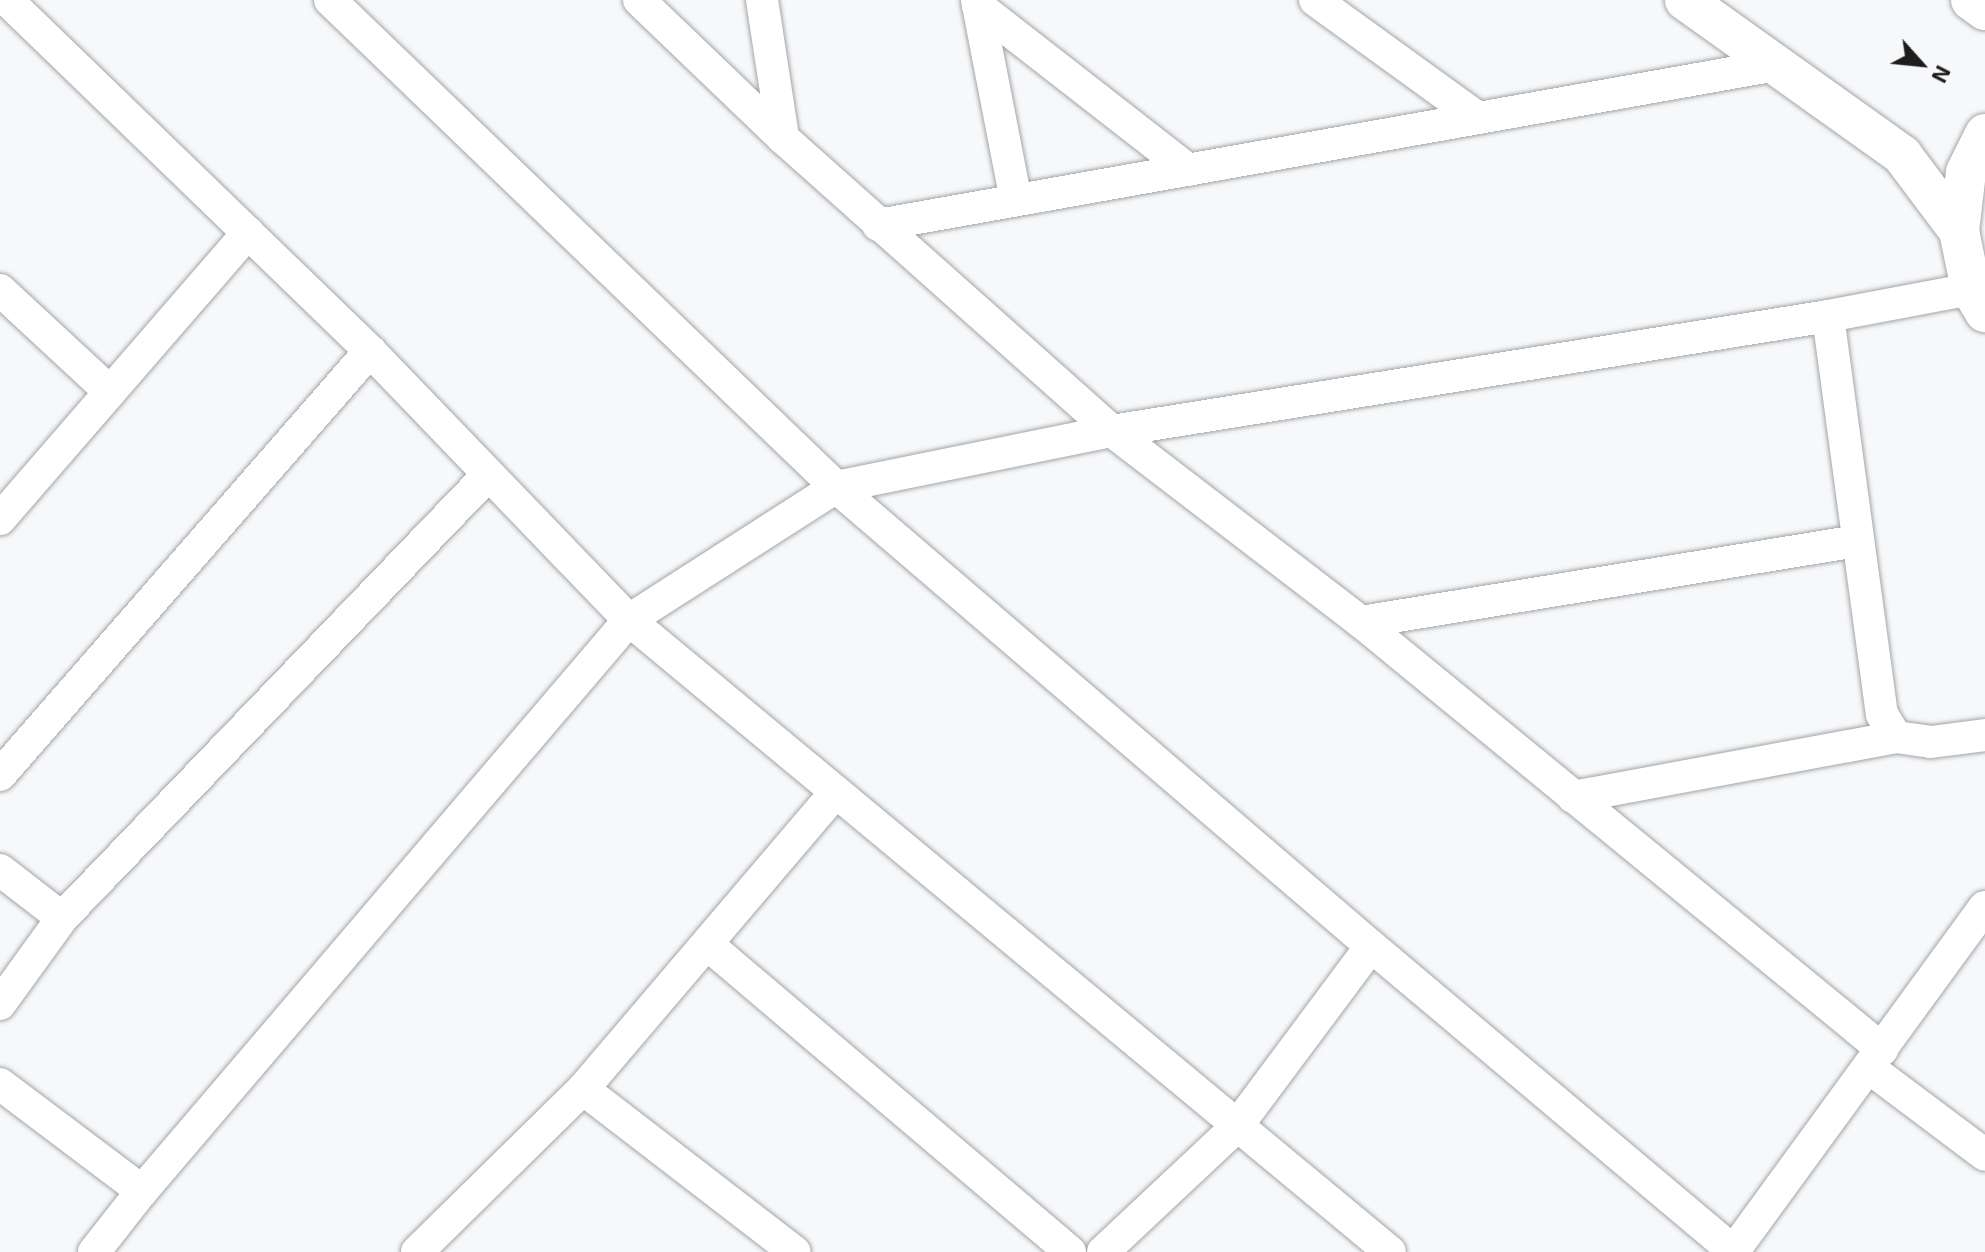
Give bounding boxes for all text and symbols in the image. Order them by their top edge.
north arrow [1881,24,1961,104]
text: N [1927,62,1958,88]

